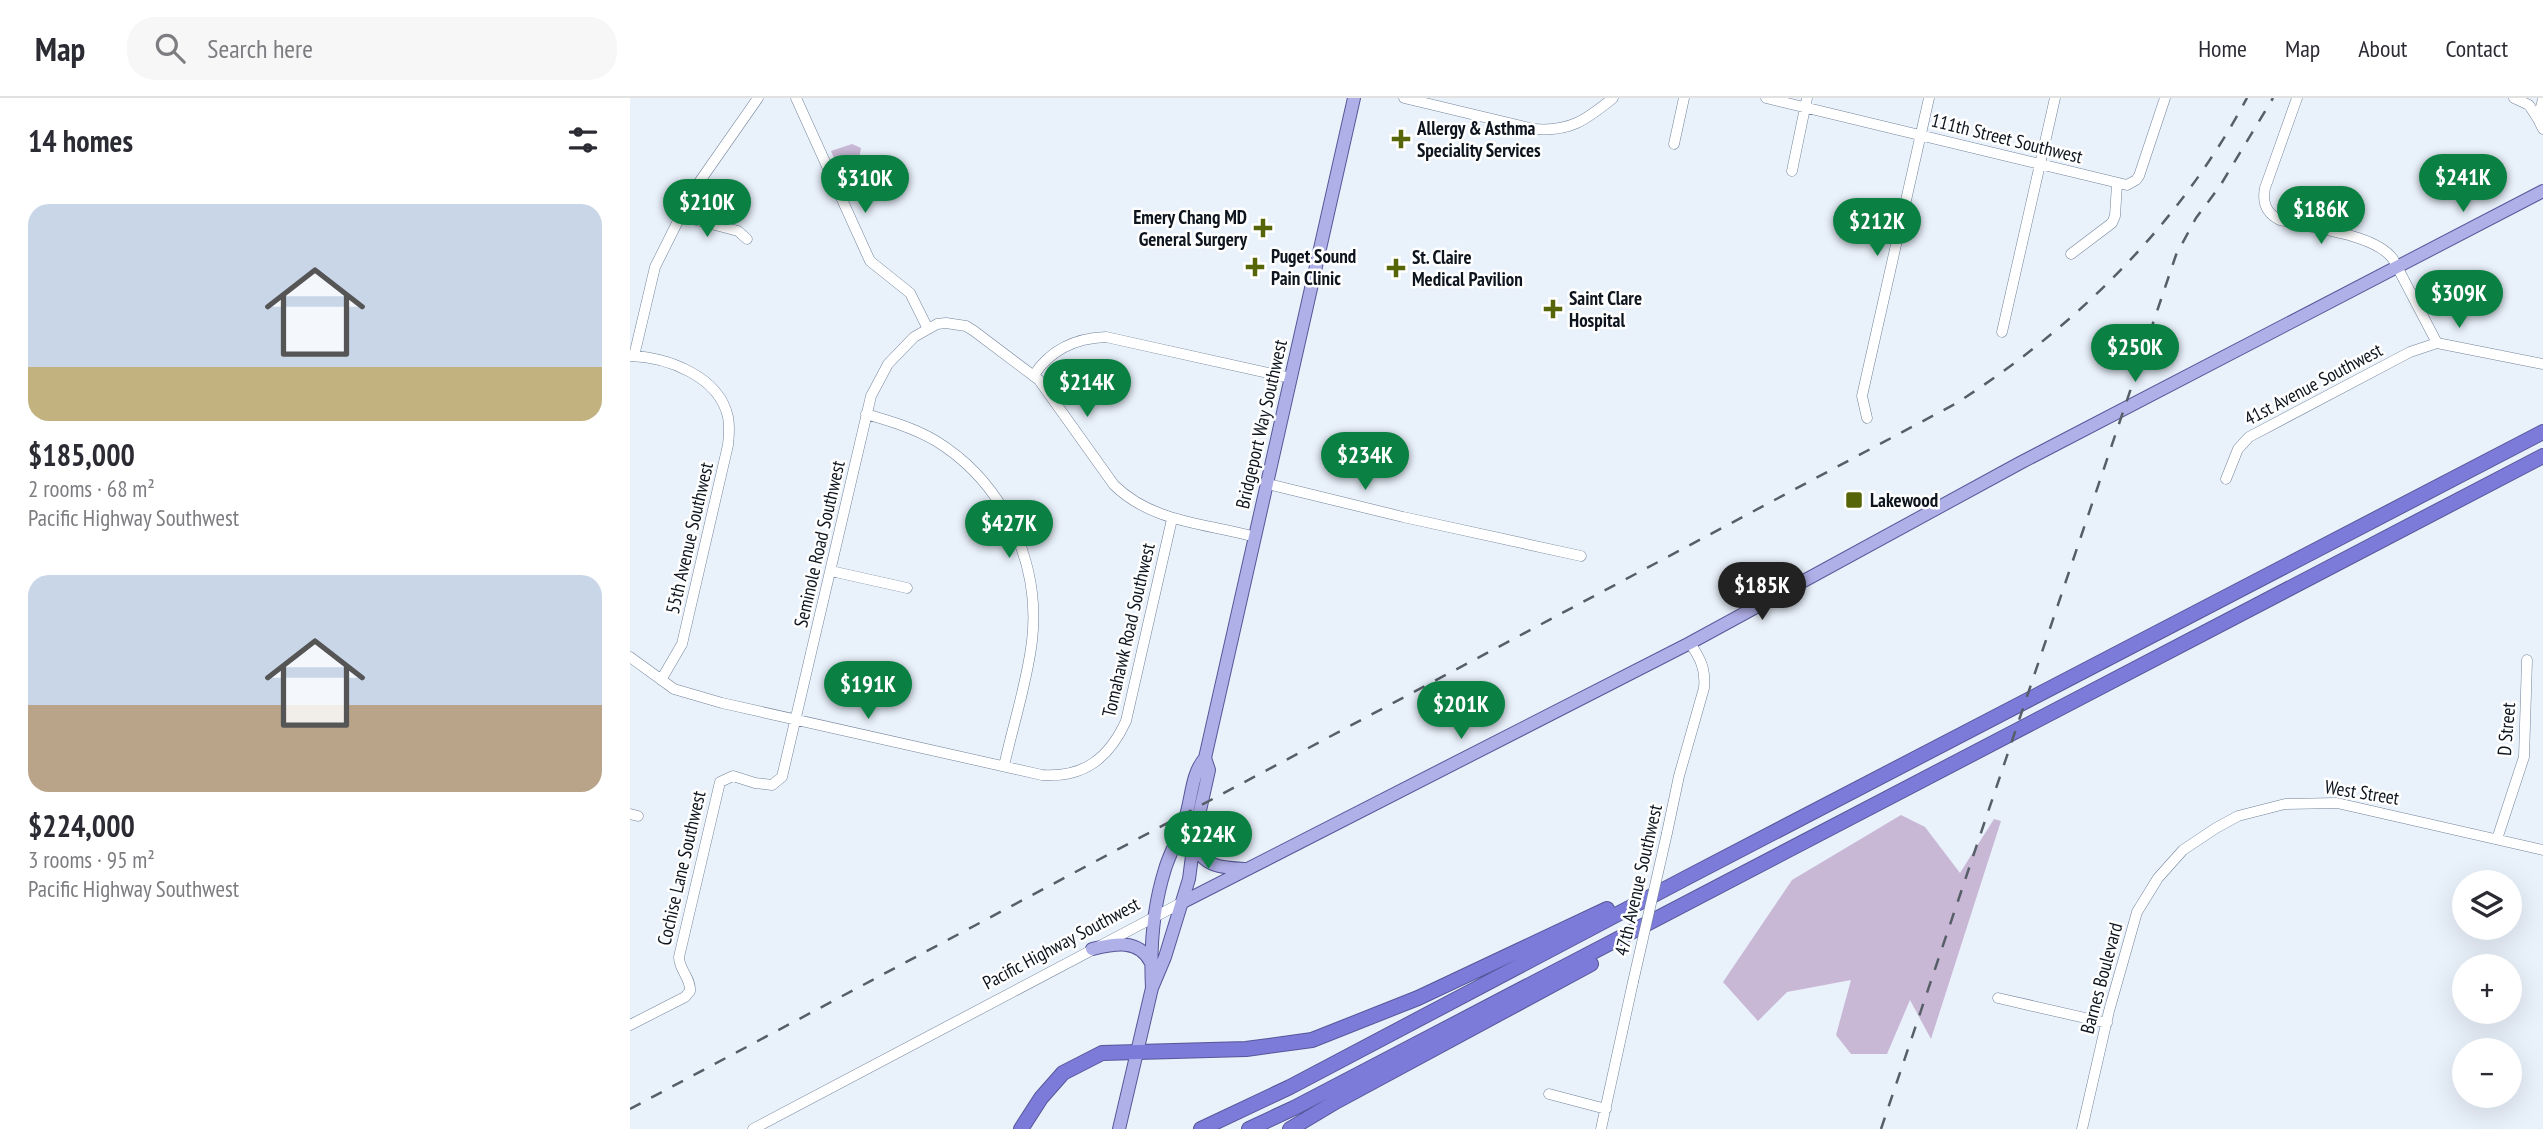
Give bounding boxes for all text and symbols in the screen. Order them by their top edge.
search box [127,17,617,80]
text: Map [35,27,85,70]
icon: search [151,29,189,67]
text: Search here [207,32,313,65]
text: Home [2198,33,2247,64]
text: Map [2285,33,2320,64]
text: About [2358,33,2407,64]
text: Contact [2445,33,2508,64]
street label: 111th Street Southwest [1929,108,2086,169]
place label: Allergy & Asthma Speciality Services [1416,116,1541,162]
text: 14 homes [28,121,133,160]
icon: filters [564,121,602,159]
marker: Allergy & Asthma Speciality Services [1391,129,1411,149]
pin: $241K [2414,155,2512,214]
pin: $310K [816,156,914,215]
text: $241K [2435,162,2491,191]
text: $310K [837,163,893,192]
pin: $210K [658,180,756,239]
pin: $186K [2272,186,2370,246]
text: $210K [679,187,735,216]
text: $186K [2293,194,2349,223]
pin: $212K [1828,198,1926,258]
place label: Emery Chang MD General Surgery [1133,205,1247,251]
text: $212K [1849,206,1905,235]
marker: Emery Chang MD General Surgery [1253,218,1273,238]
place label: Puget Sound Pain Clinic [1271,244,1356,290]
place label: St. Claire Medical Pavilion [1412,245,1523,291]
icon: home [252,249,378,375]
marker: Puget Sound Pain Clinic [1245,257,1265,277]
marker: St. Claire Medical Pavilion [1386,258,1406,278]
pin: $309K [2410,271,2508,330]
text: $309K [2431,278,2487,307]
place label: Saint Clare Hospital [1569,286,1642,332]
marker: Saint Clare Hospital [1543,299,1563,319]
pin: $250K [2086,324,2184,384]
text: $250K [2107,332,2163,361]
street label: Bridgeport Way Southwest [1230,336,1292,511]
street label: 41st Avenue Southwest [2240,337,2387,431]
pin: $214K [1038,360,1136,419]
text: $214K [1059,367,1115,396]
pin: $234K [1316,432,1414,492]
text: $185,000 [28,435,135,474]
text: $234K [1337,440,1393,469]
street label: Seminole Road Southwest [788,457,850,630]
street label: 55th Avenue Southwest [660,459,718,616]
text: 2 rooms · 68 m² [28,474,155,503]
place label: Lakewood [1870,488,1938,512]
marker: Lakewood [1844,490,1864,510]
pin: $427K [960,500,1058,560]
text: Pacific Highway Southwest [28,503,239,532]
text: $427K [981,508,1037,537]
street label: Tomahawk Road Southwest [1096,540,1160,719]
pin: $185K [1713,562,1811,622]
text: $185K [1734,570,1790,599]
icon: home [252,620,378,746]
pin: $191K [819,662,917,721]
text: $191K [840,669,896,698]
pin: $201K [1412,682,1510,741]
text: $201K [1433,689,1489,718]
street label: D Street [2492,701,2520,757]
street label: West Street [2323,774,2402,810]
street label: Cochise Lane Southwest [652,788,711,948]
street label: 47th Avenue Southwest [1609,801,1667,958]
text: $224,000 [28,806,135,845]
pin: $224K [1159,812,1257,871]
text: $224K [1180,819,1236,848]
text: 3 rooms · 95 m² [28,845,155,874]
map controls [2452,870,2522,1108]
button: layers [2452,870,2522,940]
text: Pacific Highway Southwest [28,874,239,903]
street label: Pacific Highway Southwest [978,891,1144,995]
street label: Barnes Boulevard [2075,920,2127,1036]
button: + [2452,954,2522,1024]
button: − [2452,1038,2522,1108]

